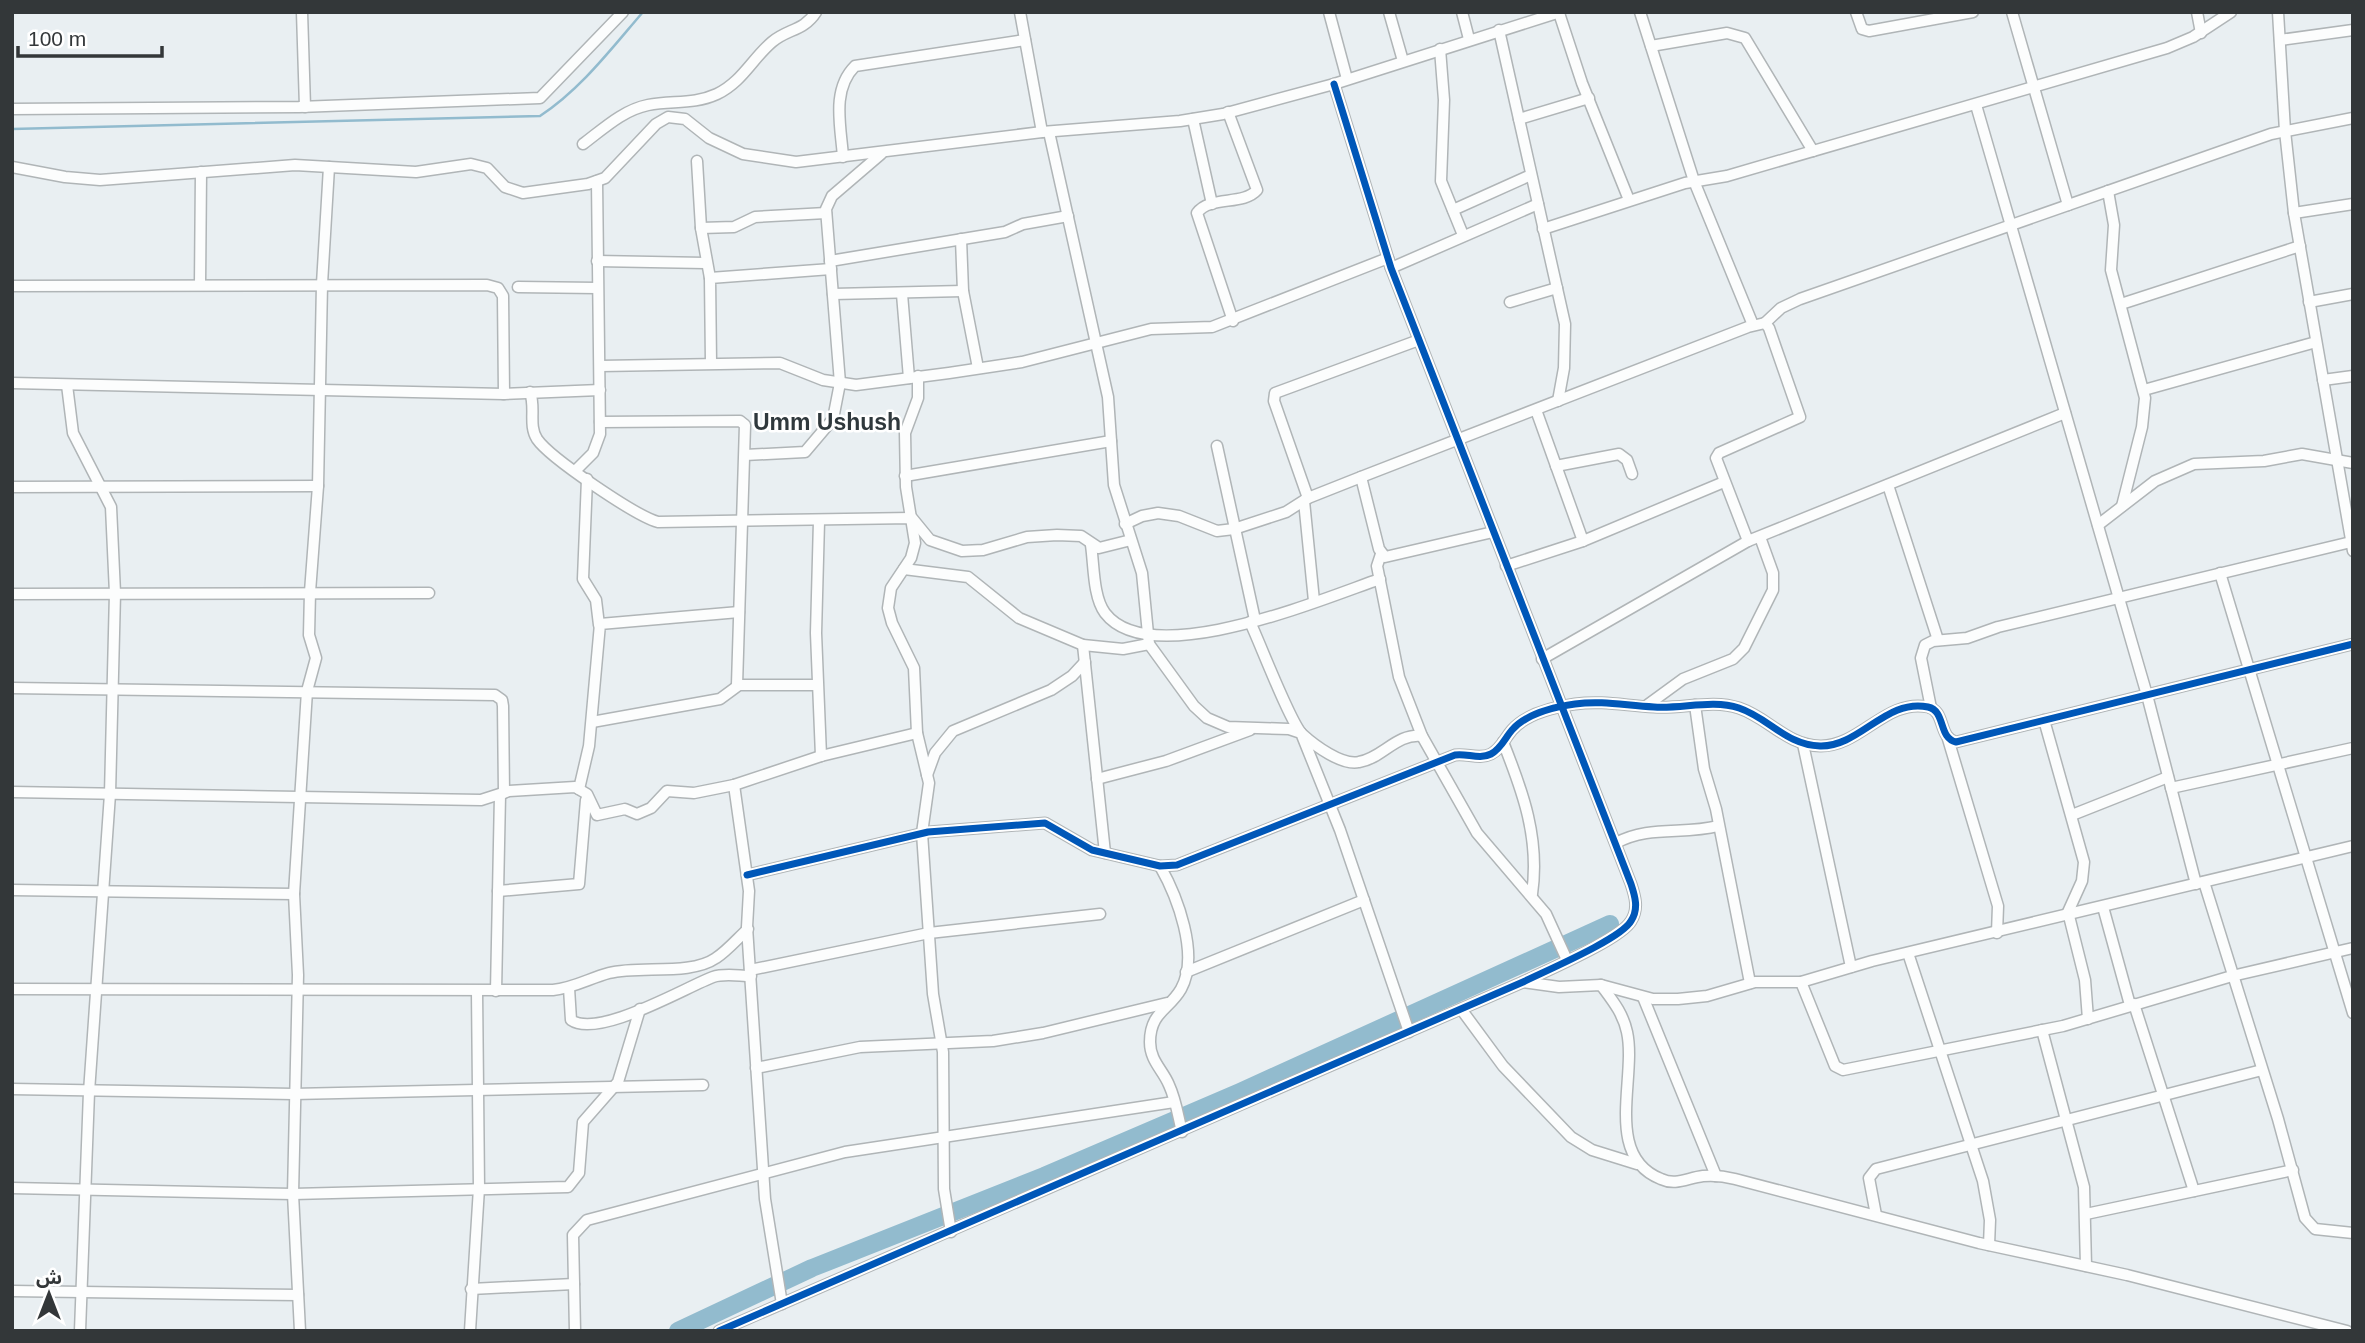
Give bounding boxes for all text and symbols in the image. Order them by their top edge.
scale bar [18,14,161,58]
text: 100 m [28,27,86,50]
district label: Umm Ushush [753,409,901,435]
north arrow [14,1259,84,1329]
text: ش [36,1267,62,1288]

